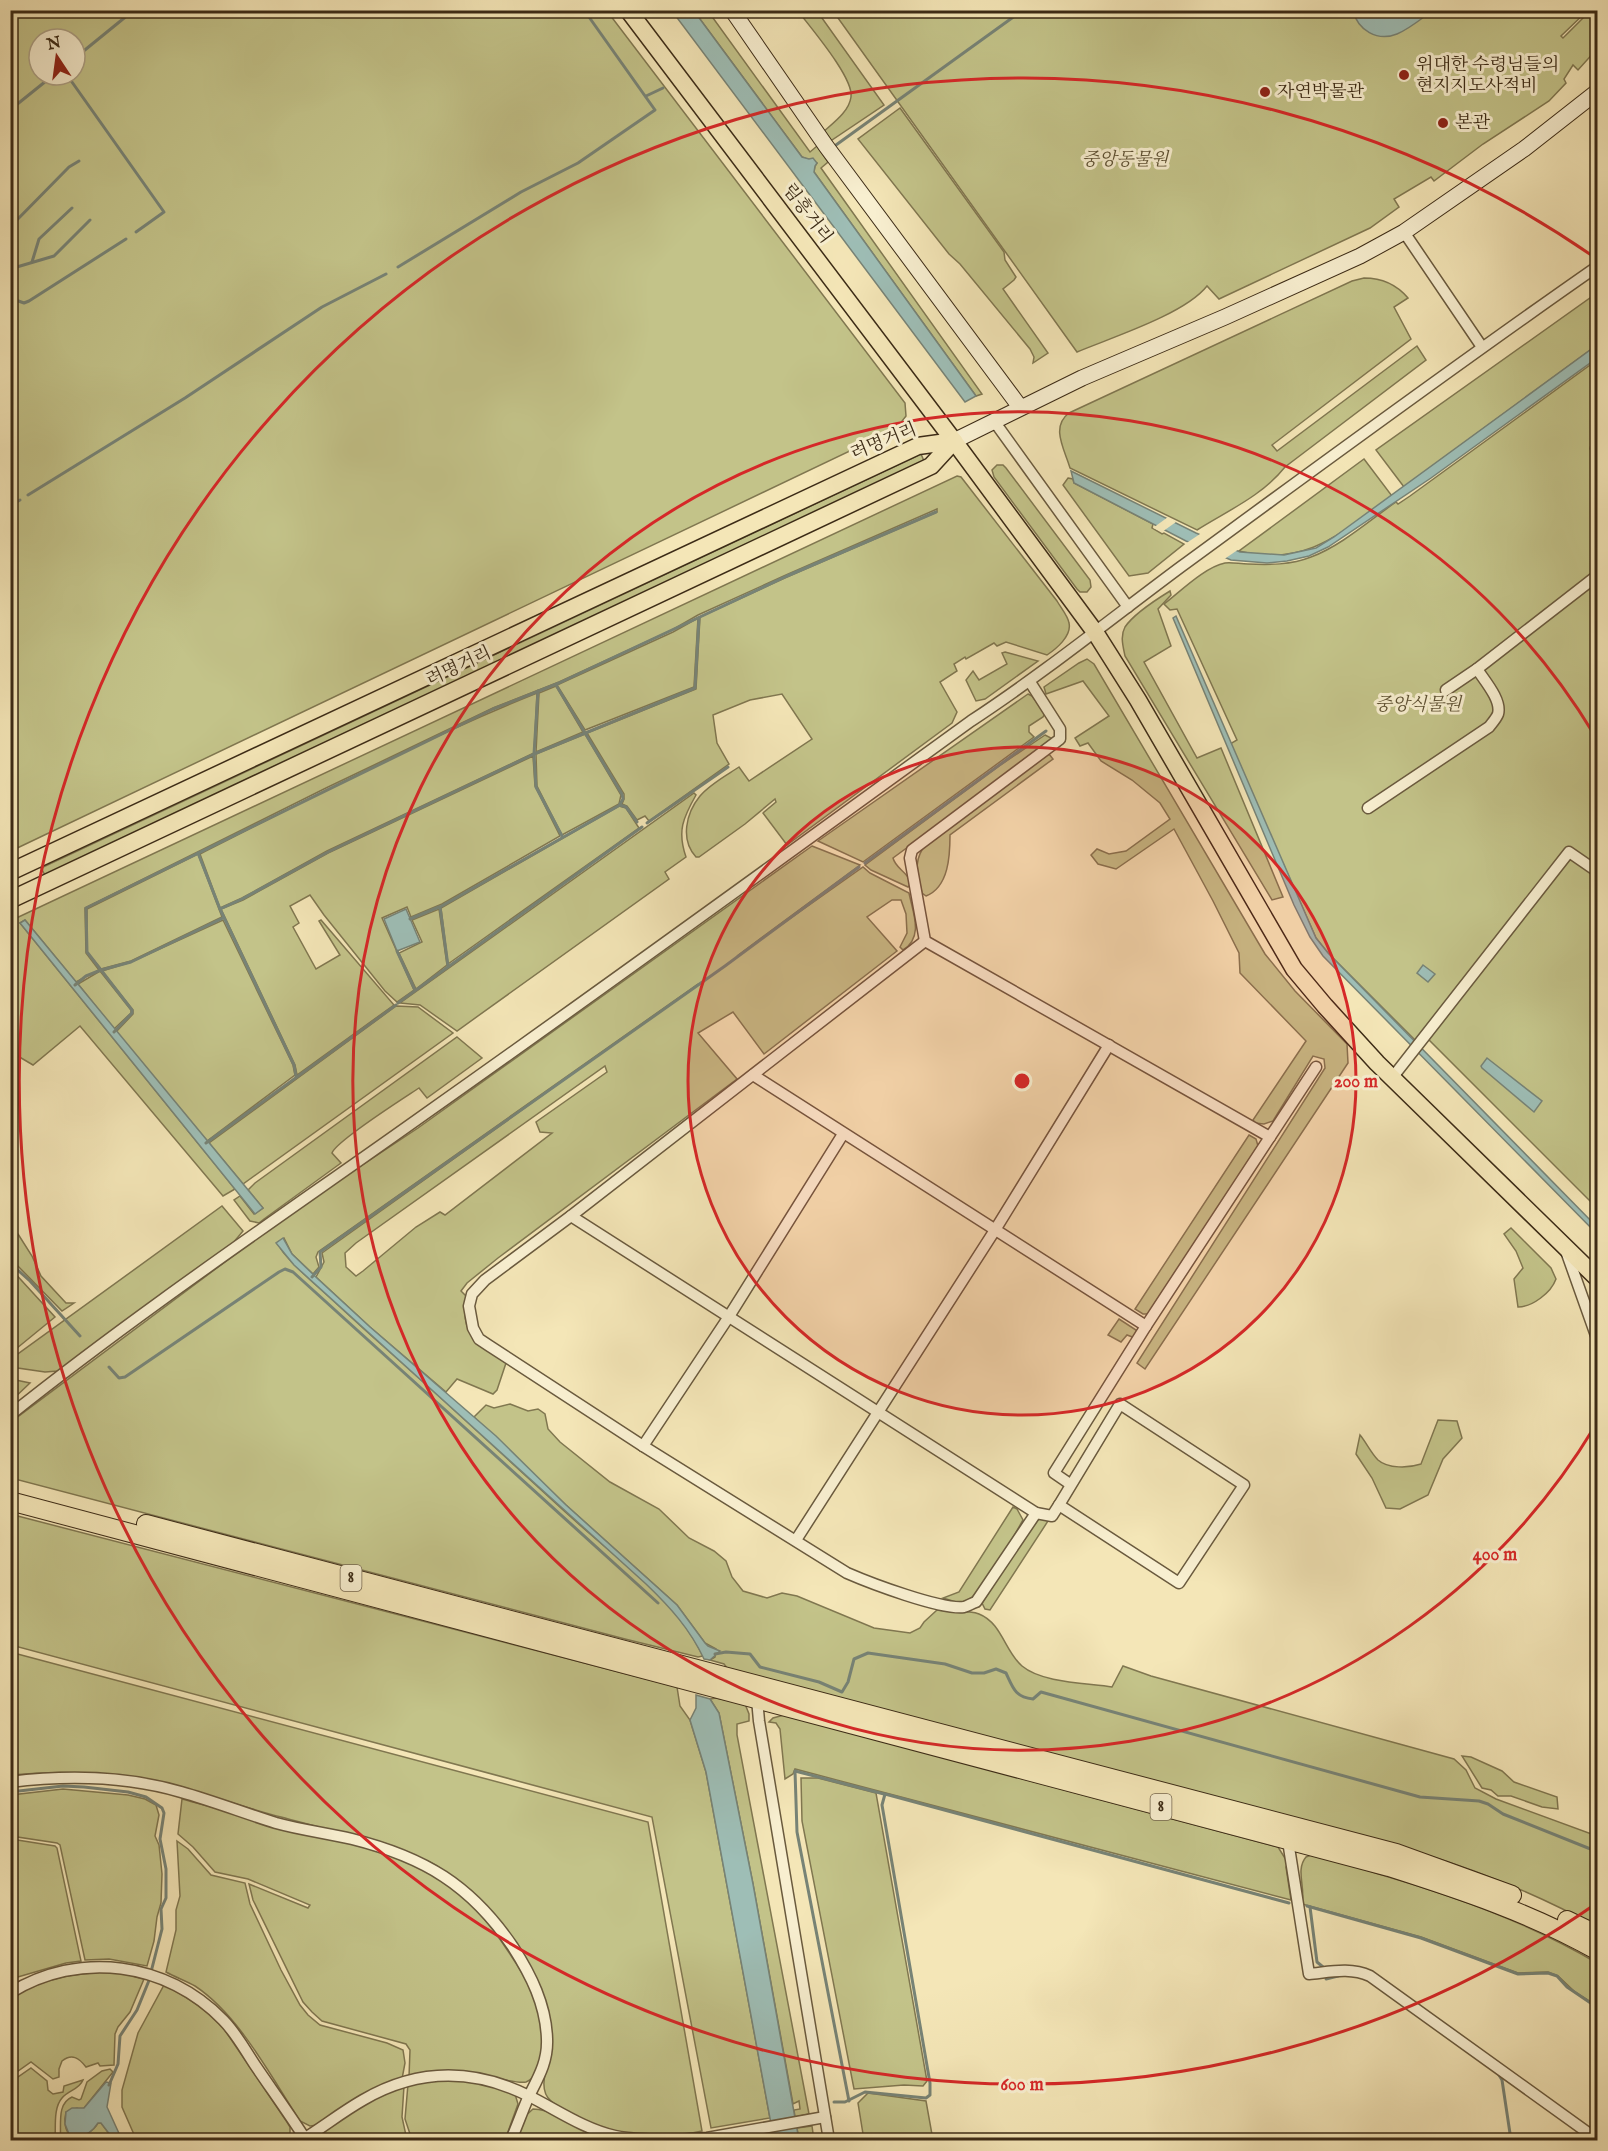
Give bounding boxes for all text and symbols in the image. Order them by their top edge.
north arrow [27,27,87,87]
text: N [44,33,63,56]
place label: 위대한 수령님들의 현지지도사적비 [1416,54,1559,98]
marker: 위대한 수령님들의 현지지도사적비 [1397,68,1411,82]
place label: 자연박물관 [1277,81,1365,104]
marker: 자연박물관 [1258,85,1272,99]
place label: 본관 [1455,112,1490,135]
marker: 본관 [1436,116,1450,130]
park label: 중앙동물원 [1082,149,1170,172]
street label: 림흥거리 [777,179,837,249]
street label: 려명거리 [847,418,921,466]
street label: 려명거리 [423,642,495,692]
park label: 중앙식물원 [1375,694,1463,717]
centre of rings [1012,1071,1032,1091]
text: 200 m [1334,1071,1378,1094]
text: 400 m [1473,1544,1517,1567]
road number: 8 [340,1565,362,1591]
road number: 8 [1150,1794,1172,1820]
text: 600 m [1000,2074,1044,2097]

